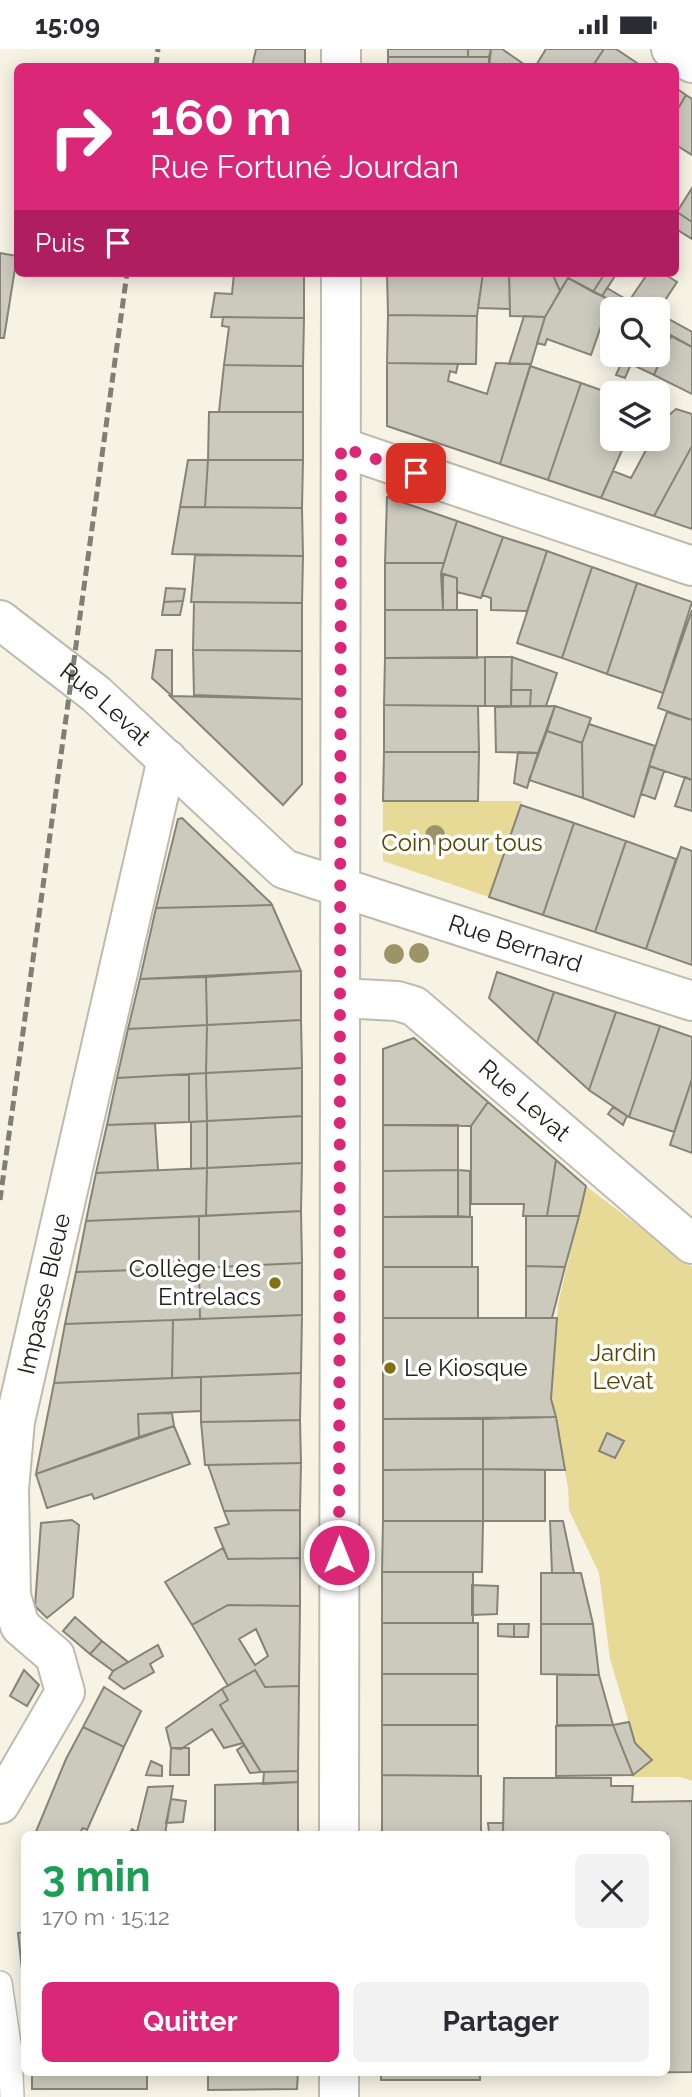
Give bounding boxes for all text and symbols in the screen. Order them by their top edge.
text: 15:09 [35,10,100,40]
text: 160 m [150,89,291,146]
icon: right [35,91,126,182]
text: Rue Fortuné Jourdan [150,148,459,185]
icon: arrive [99,224,137,262]
text: Puis [35,228,85,258]
map controls [600,297,670,451]
button: search [600,297,670,367]
button: layers [600,381,670,451]
pin [386,443,446,503]
icon: arrive [397,454,435,492]
street label: Rue Levat [54,657,157,751]
park label: Coin pour tous [381,828,543,857]
street label: Rue Bernard [445,908,586,978]
street label: Rue Levat [473,1053,576,1147]
street label: Impasse Bleue [11,1210,76,1377]
place label: Collège Les Entrelacs [129,1254,261,1311]
marker: Collège Les Entrelacs [267,1275,283,1291]
park label: Jardin Levat [590,1338,656,1395]
place label: Le Kiosque [404,1353,528,1382]
marker: Le Kiosque [382,1360,398,1376]
position arrow [302,1518,376,1592]
text: 3 min [42,1852,151,1901]
button: close [575,1854,649,1928]
text: 170 m · 15:12 [42,1903,170,1930]
button: Quitter [42,1982,339,2062]
button: Partager [353,1982,649,2062]

